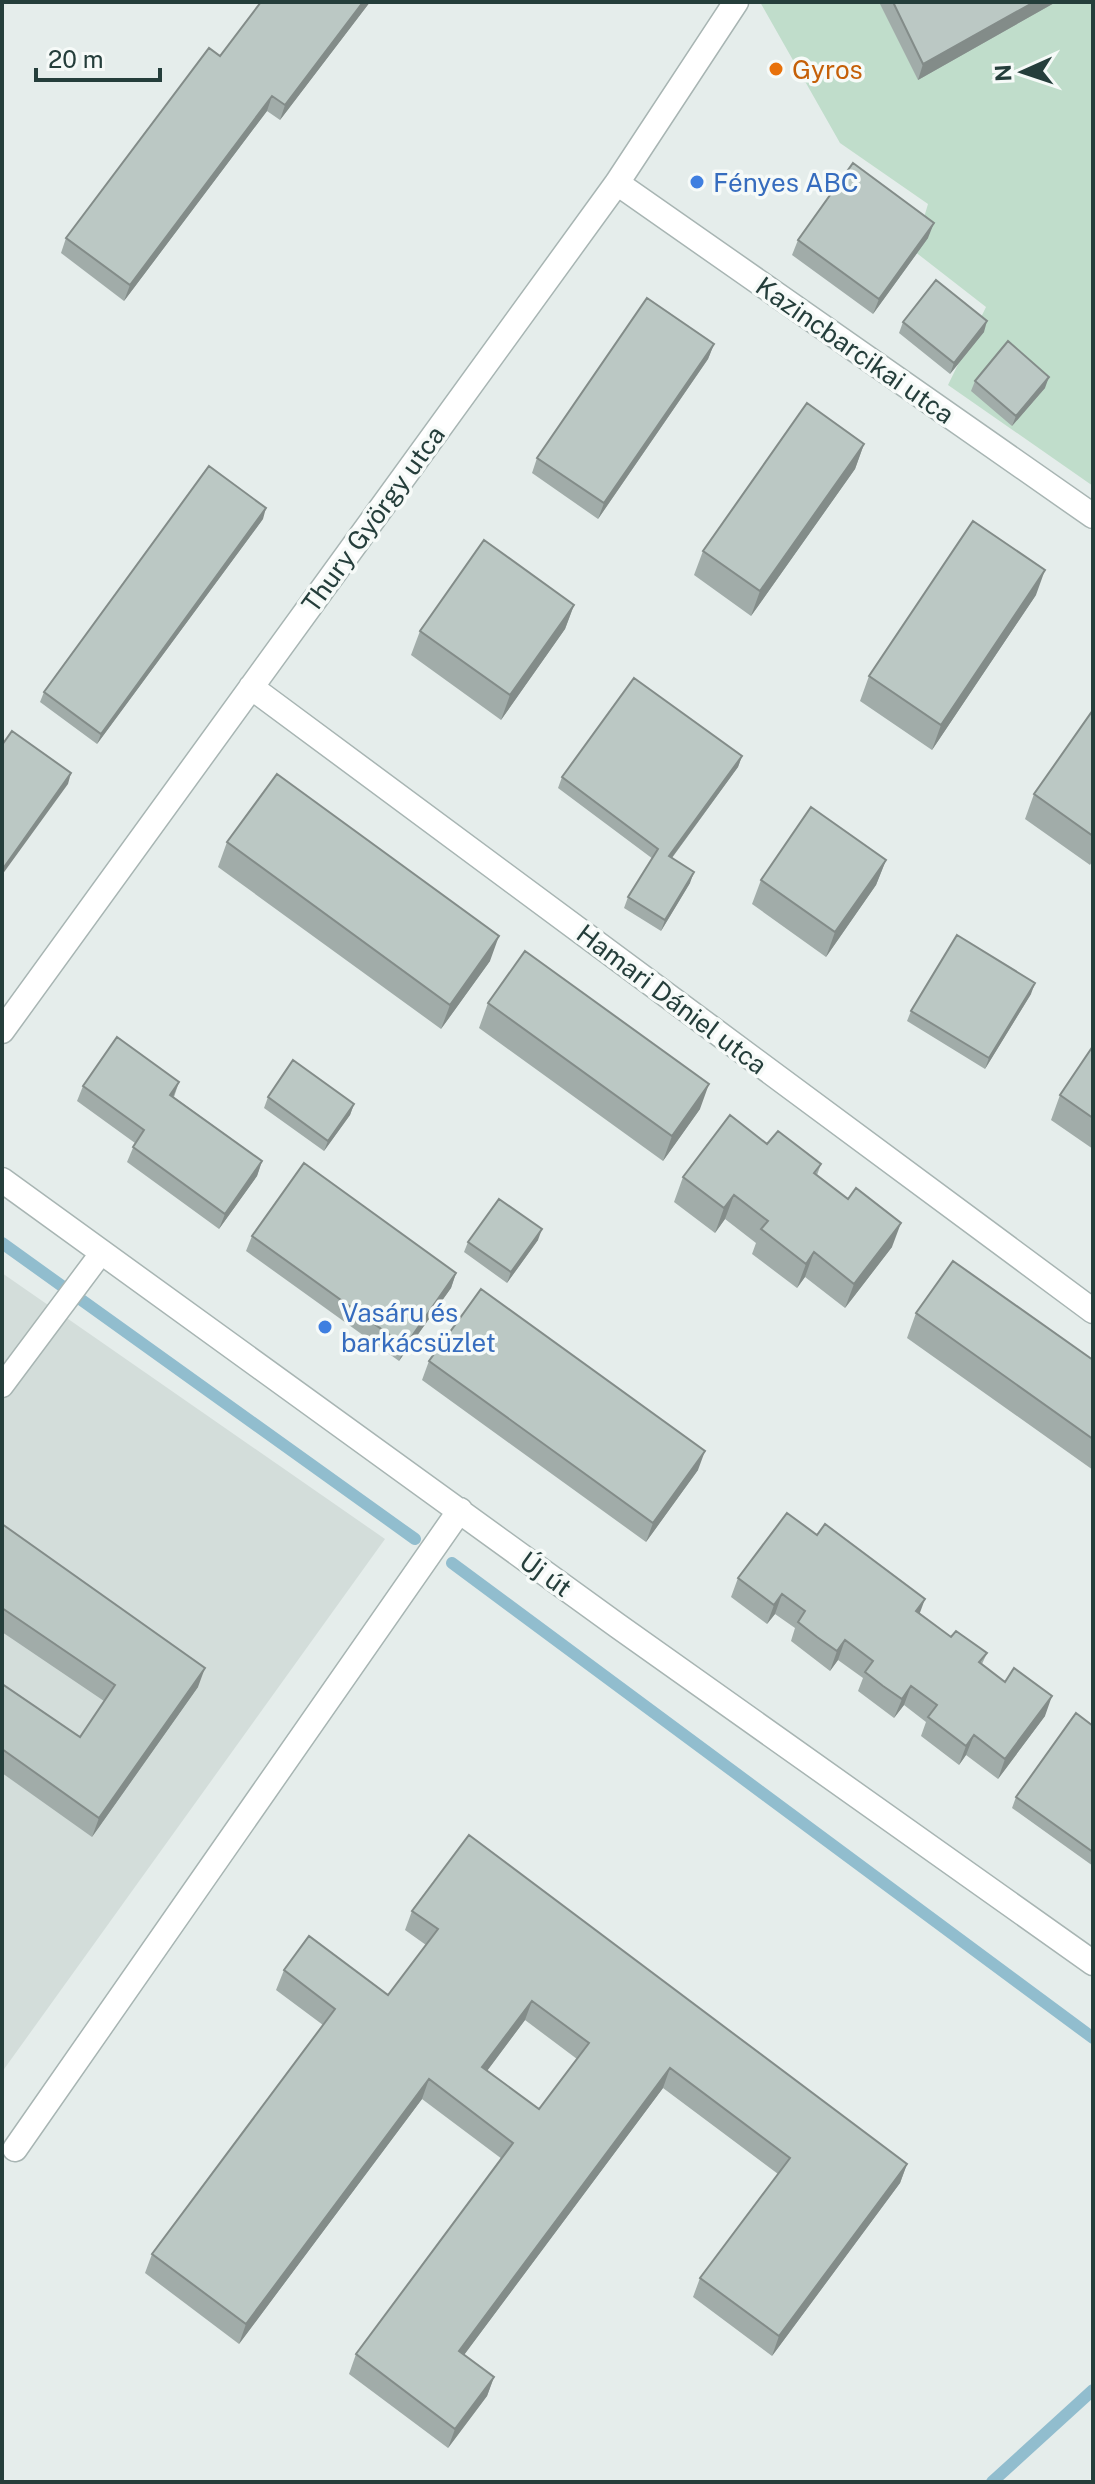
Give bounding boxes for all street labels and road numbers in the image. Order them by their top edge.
street label: Kazincbarcikai utca [750,270,960,430]
street label: Thury György utca [295,420,451,618]
street label: Hamari Dániel utca [571,917,773,1081]
street label: Új út [514,1545,578,1603]

